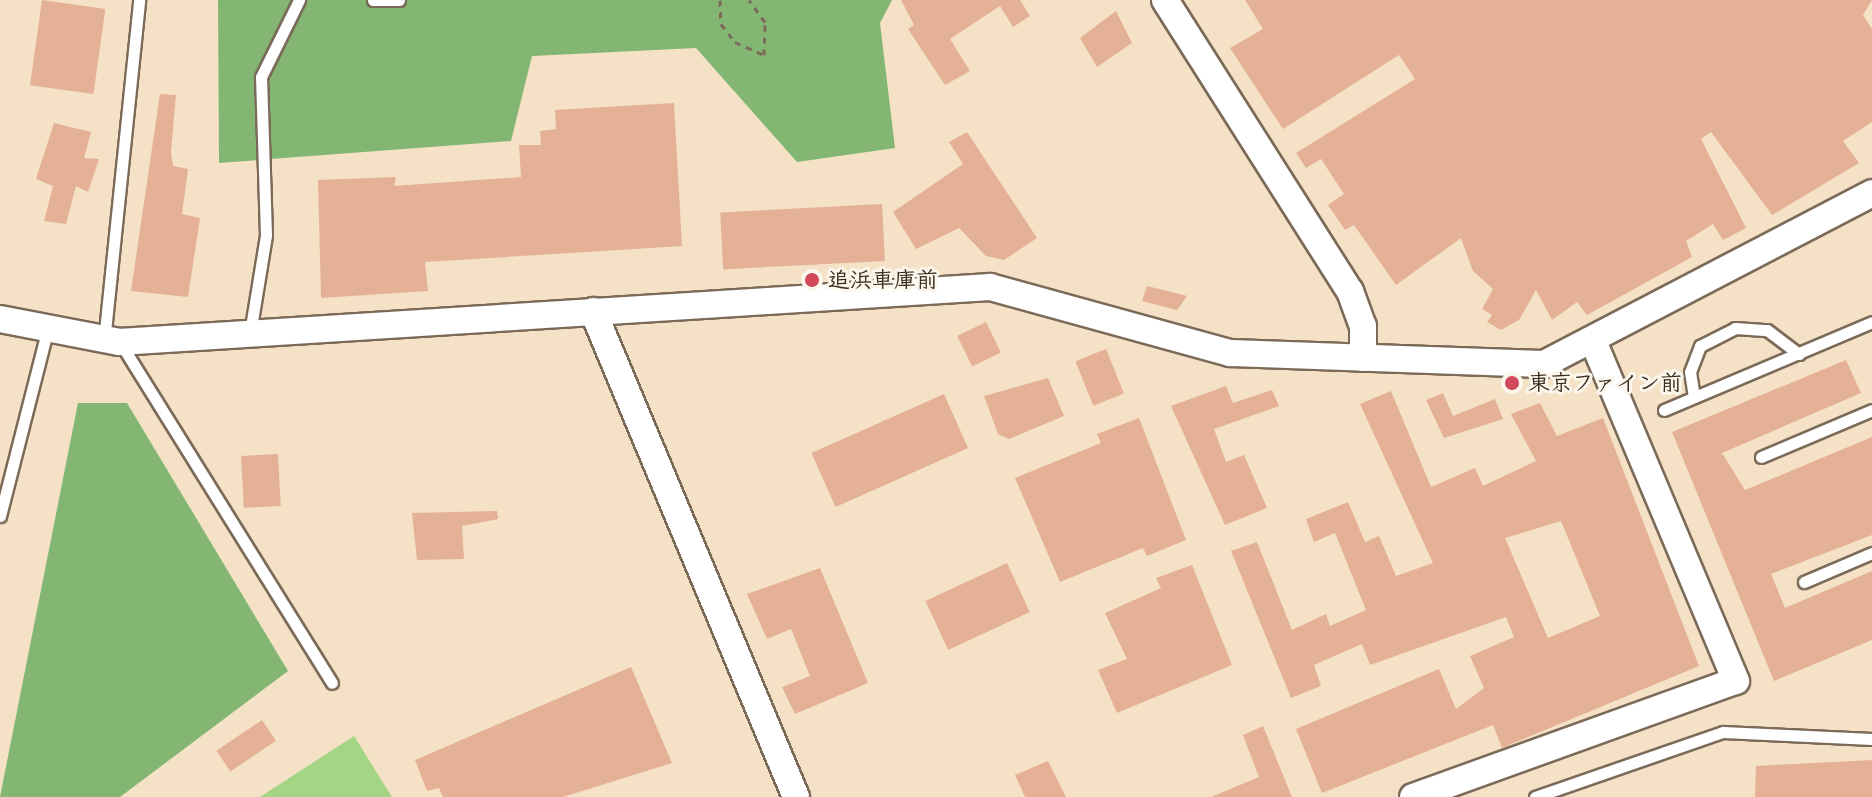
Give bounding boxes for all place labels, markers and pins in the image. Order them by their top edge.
place label: 追浜車庫前 [828,267,938,293]
marker: 追浜車庫前 [803,271,821,289]
place label: 東京ファイン前 [1528,370,1682,396]
marker: 東京ファイン前 [1503,374,1521,392]

